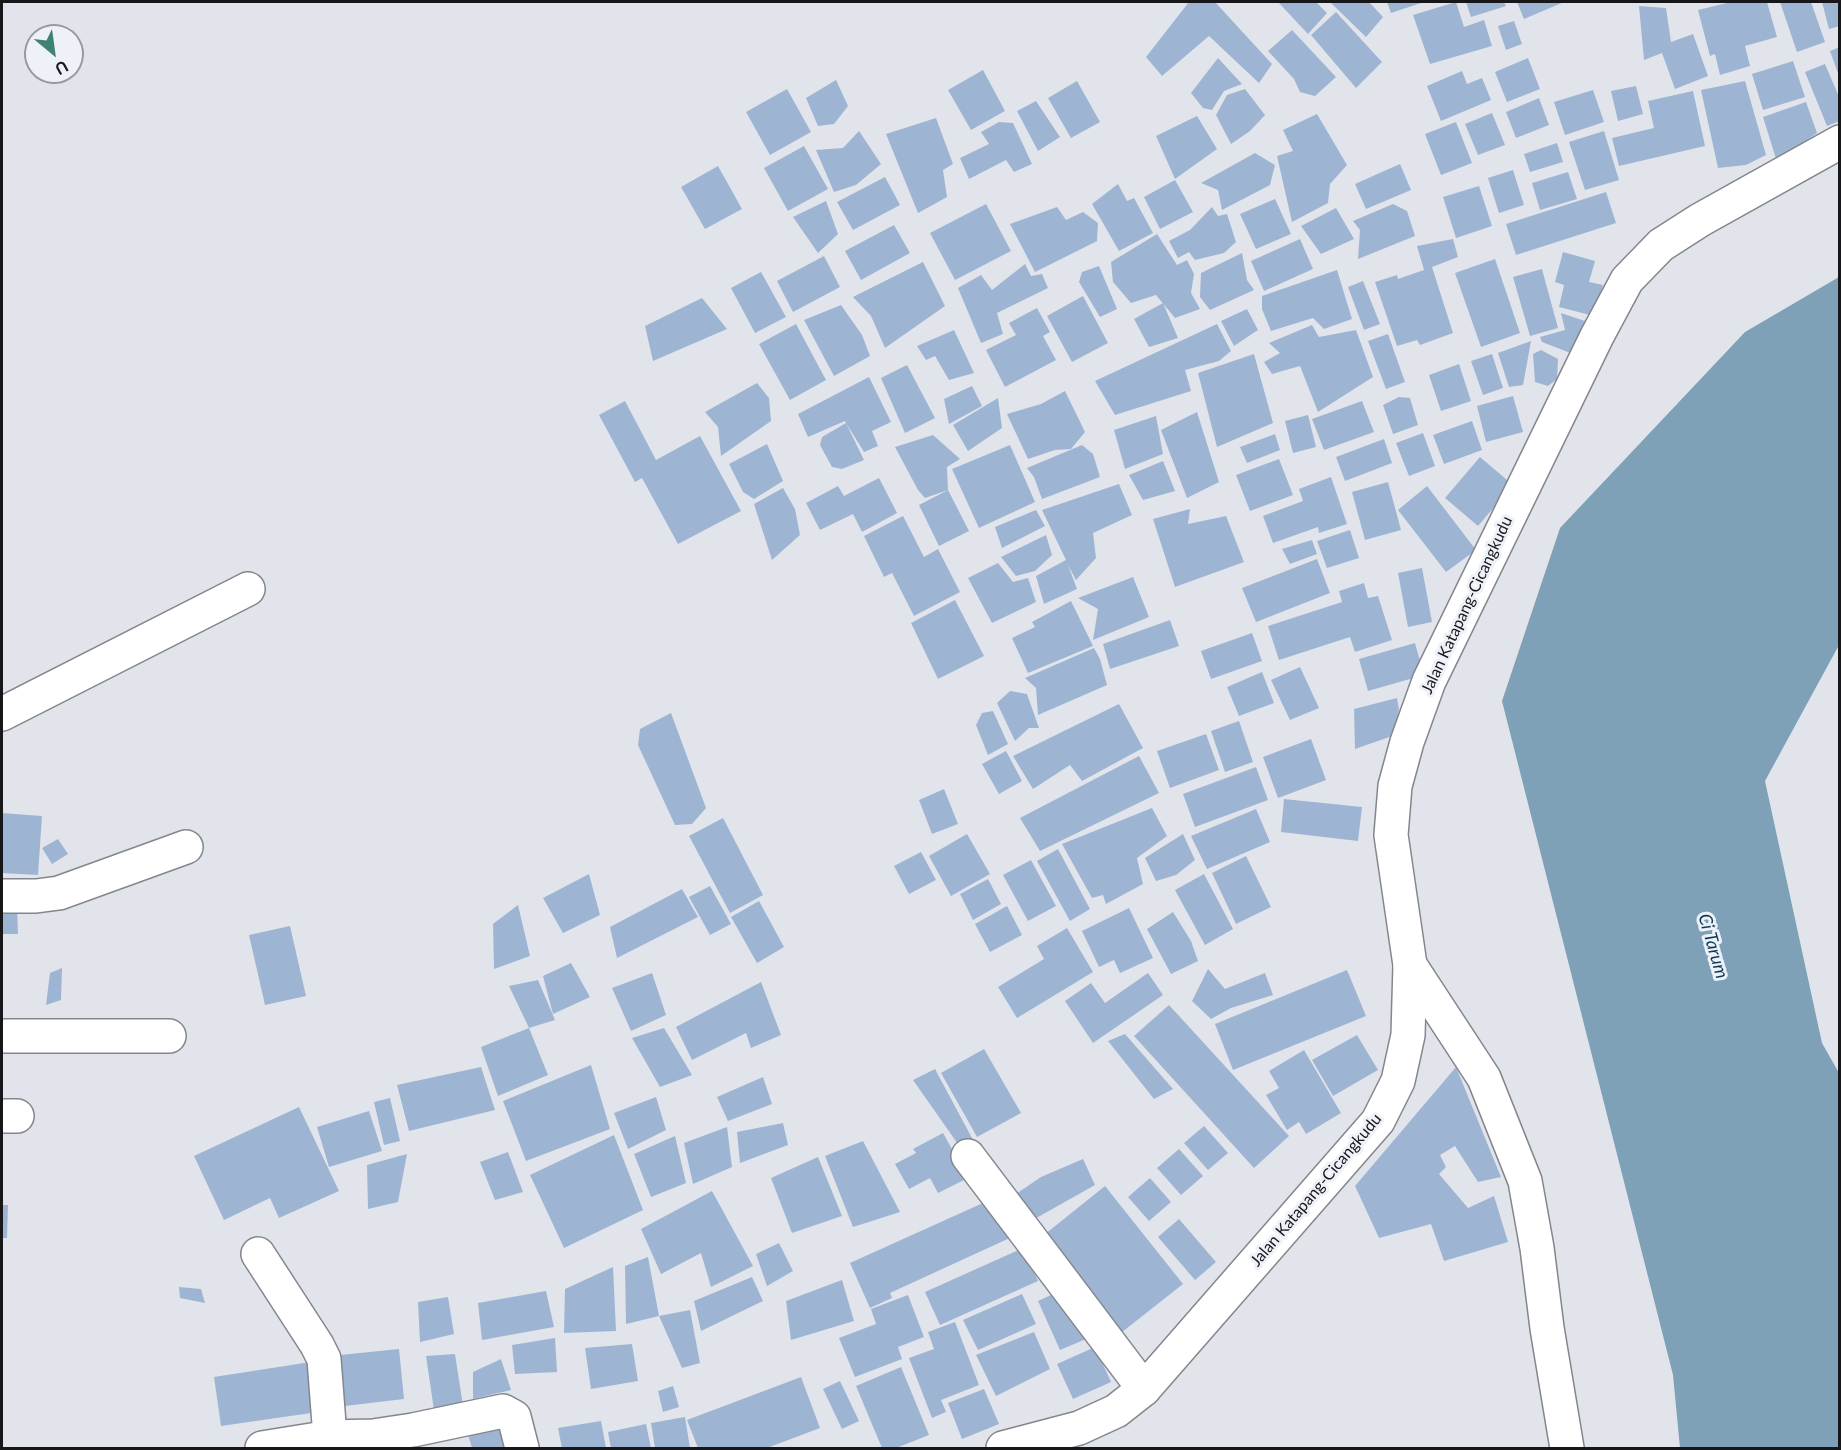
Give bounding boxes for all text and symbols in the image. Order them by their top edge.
north arrow [24,24,84,84]
text: U [52,57,72,80]
street label: Jalan Katapang-Cicangkudu [1417,513,1517,697]
water label: Ci Tarum [1693,911,1733,981]
street label: Jalan Katapang-Cicangkudu [1246,1110,1386,1270]

